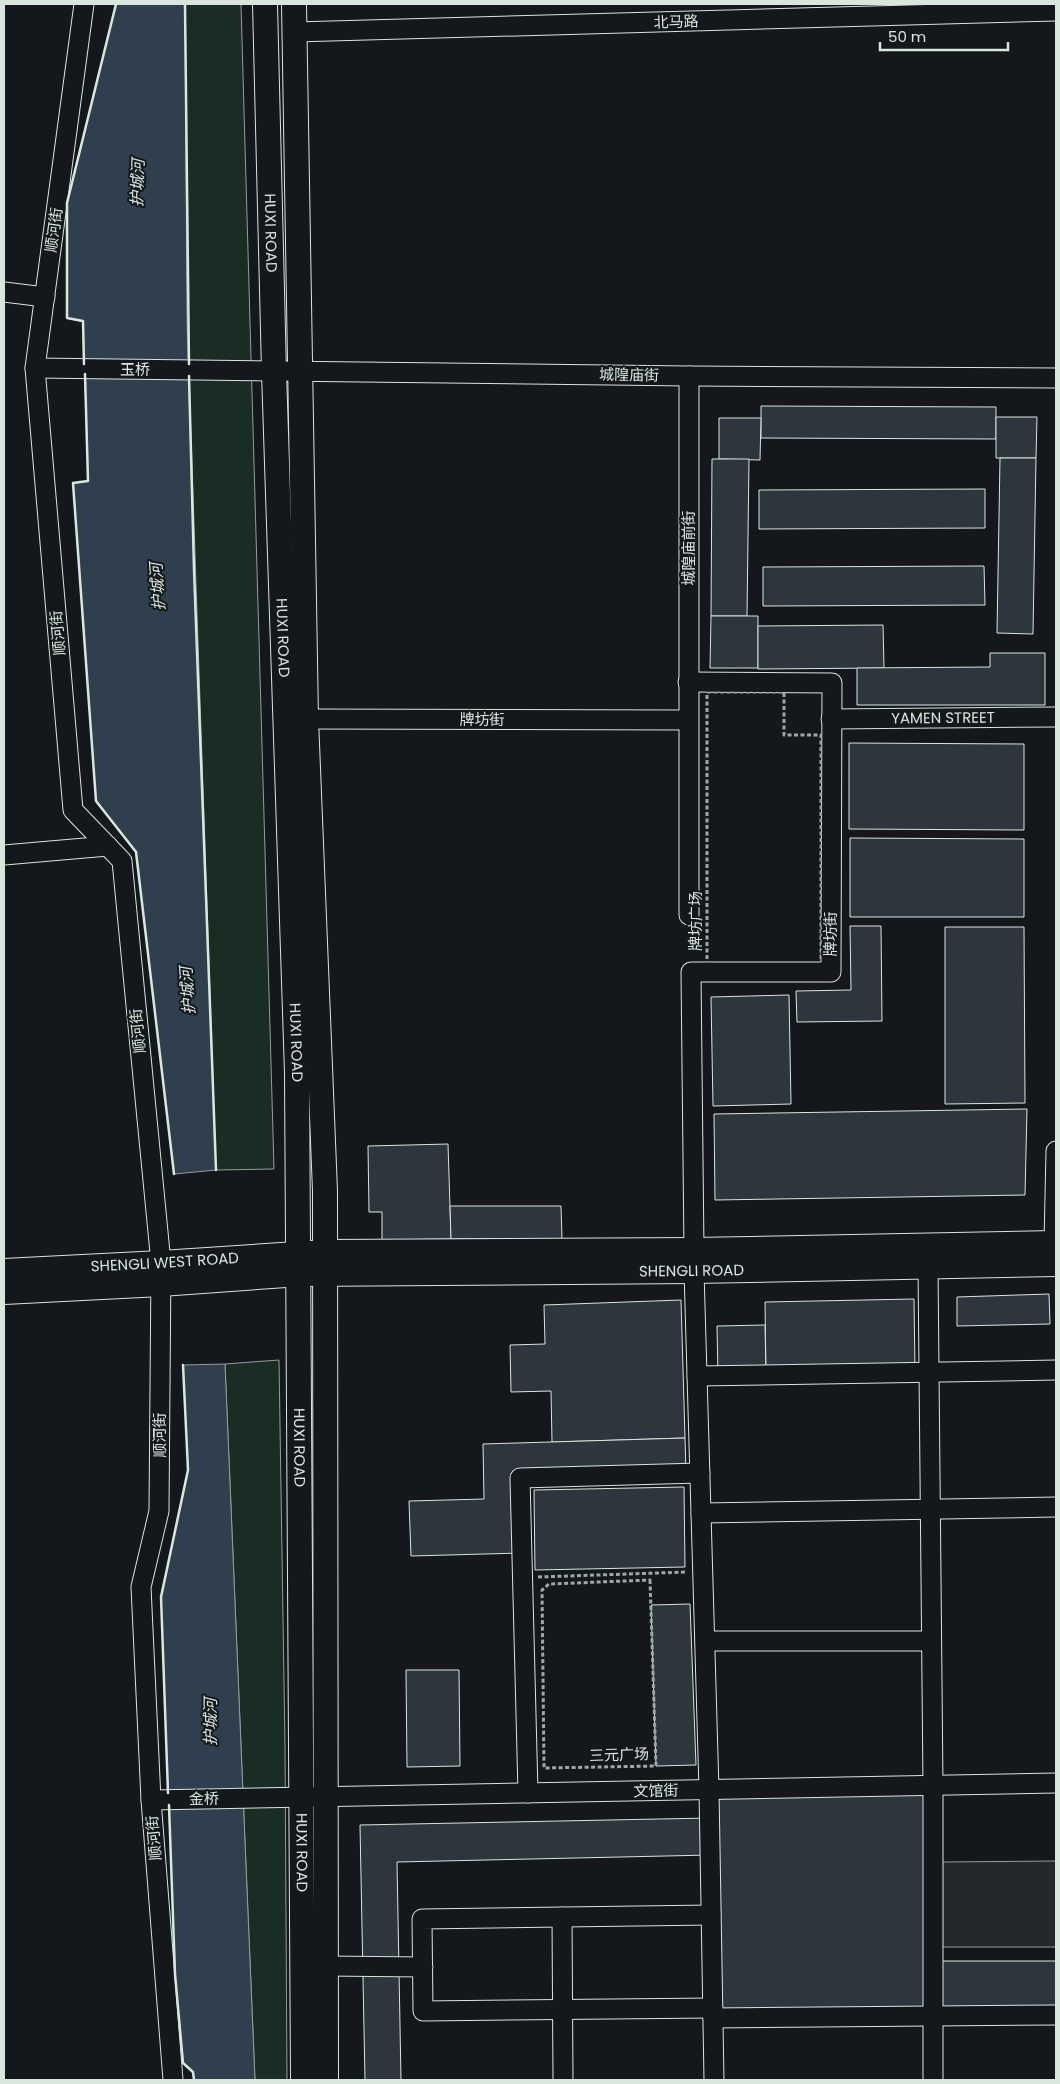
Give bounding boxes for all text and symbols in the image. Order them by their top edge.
street label: 北马路 [653,10,699,33]
scale bar [880,20,1008,52]
text: 50 m [888,26,926,47]
water label: 护城河 [125,156,150,207]
street label: HUXI ROAD [260,193,283,273]
street label: 顺河街 [40,206,67,254]
street label: 玉桥 [120,359,150,380]
street label: 城隍庙街 [599,363,659,386]
street label: 城隍庙前街 [678,510,699,586]
water label: 护城河 [144,559,171,612]
street label: HUXI ROAD [271,598,295,678]
street label: 顺河街 [45,610,70,656]
street label: YAMEN STREET [891,707,995,728]
street label: 牌坊街 [459,709,505,730]
street label: 牌坊广场 [685,891,706,951]
street label: 牌坊街 [820,911,841,957]
water label: 护城河 [174,963,201,1016]
street label: HUXI ROAD [285,1003,308,1082]
street label: 顺河街 [125,1008,150,1055]
street label: SHENGLI WEST ROAD [90,1247,239,1277]
street label: SHENGLI ROAD [639,1259,744,1281]
street label: HUXI ROAD [289,1408,310,1487]
street label: 顺河街 [149,1412,170,1458]
water label: 护城河 [199,1695,222,1746]
street label: 三元广场 [589,1743,649,1766]
street label: 文馆街 [633,1780,679,1801]
street label: 金桥 [189,1788,219,1809]
street label: HUXI ROAD [291,1813,313,1892]
street label: 顺河街 [141,1815,166,1861]

